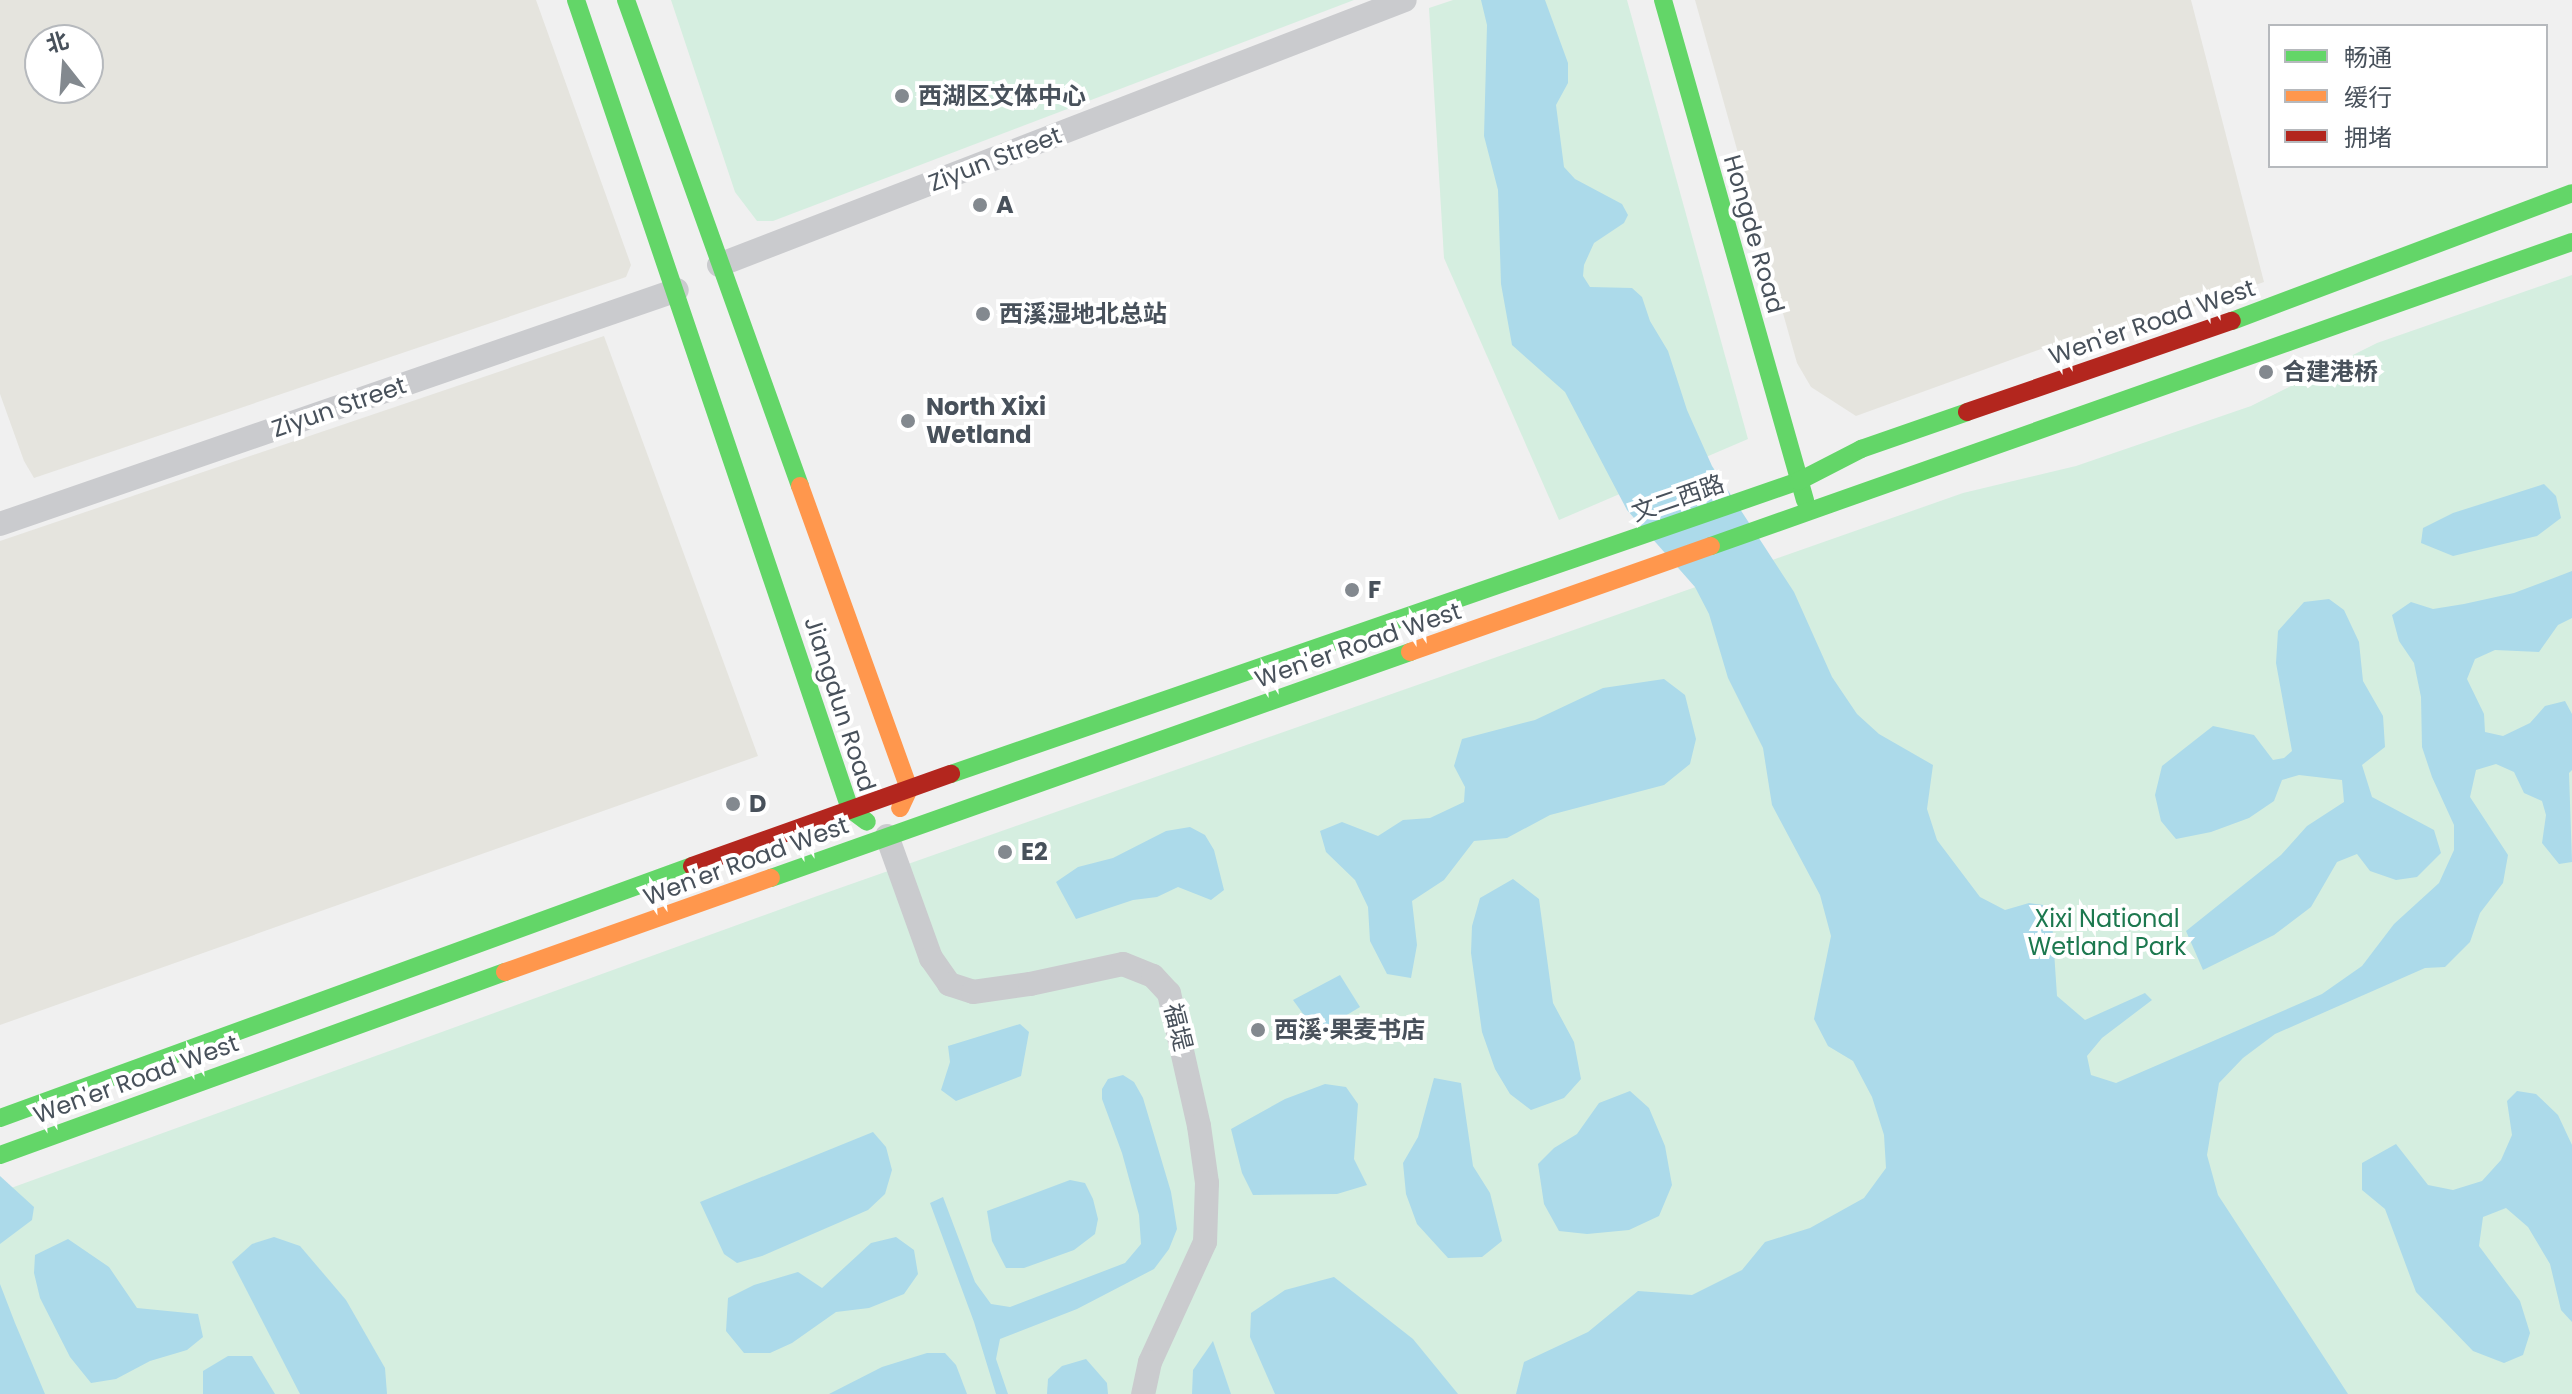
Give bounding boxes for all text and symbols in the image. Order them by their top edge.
north arrow [24,24,104,104]
text: 北 [42,24,72,61]
legend [2268,24,2548,168]
text: 畅通 [2344,41,2392,74]
text: 缓行 [2344,81,2392,114]
place label: 西湖区文体中心 [918,82,1086,110]
marker: 西湖区文体中心 [893,87,911,105]
street label: Ziyun Street [925,121,1065,197]
text: 拥堵 [2344,121,2392,154]
street label: Hongde Road [1718,151,1790,317]
place label: A [996,191,1014,219]
marker: A [971,196,989,214]
street label: Wen'er Road West [2045,273,2259,371]
place label: 西溪湿地北总站 [999,300,1167,328]
marker: 西溪湿地北总站 [974,305,992,323]
place label: 合建港桥 [2282,358,2378,386]
marker: 合建港桥 [2257,363,2275,381]
street label: Ziyun Street [268,371,410,443]
place label: North Xixi Wetland [926,393,1046,449]
marker: North Xixi Wetland [897,410,919,432]
street label: 文二西路 [1628,469,1728,527]
place label: F [1368,576,1381,604]
marker: F [1343,581,1361,599]
street label: Wen'er Road West [1251,596,1465,694]
street label: Jiangdun Road [798,613,882,795]
place label: D [749,790,766,818]
marker: D [724,795,742,813]
street label: Wen'er Road West [640,811,852,911]
place label: E2 [1021,838,1048,866]
marker: E2 [996,843,1014,861]
park label: Xixi National Wetland Park [2028,905,2186,961]
street label: 福堤 [1158,1000,1198,1054]
place label: 西溪·果麦书店 [1274,1016,1425,1044]
marker: 西溪·果麦书店 [1249,1021,1267,1039]
street label: Wen'er Road West [30,1029,242,1129]

